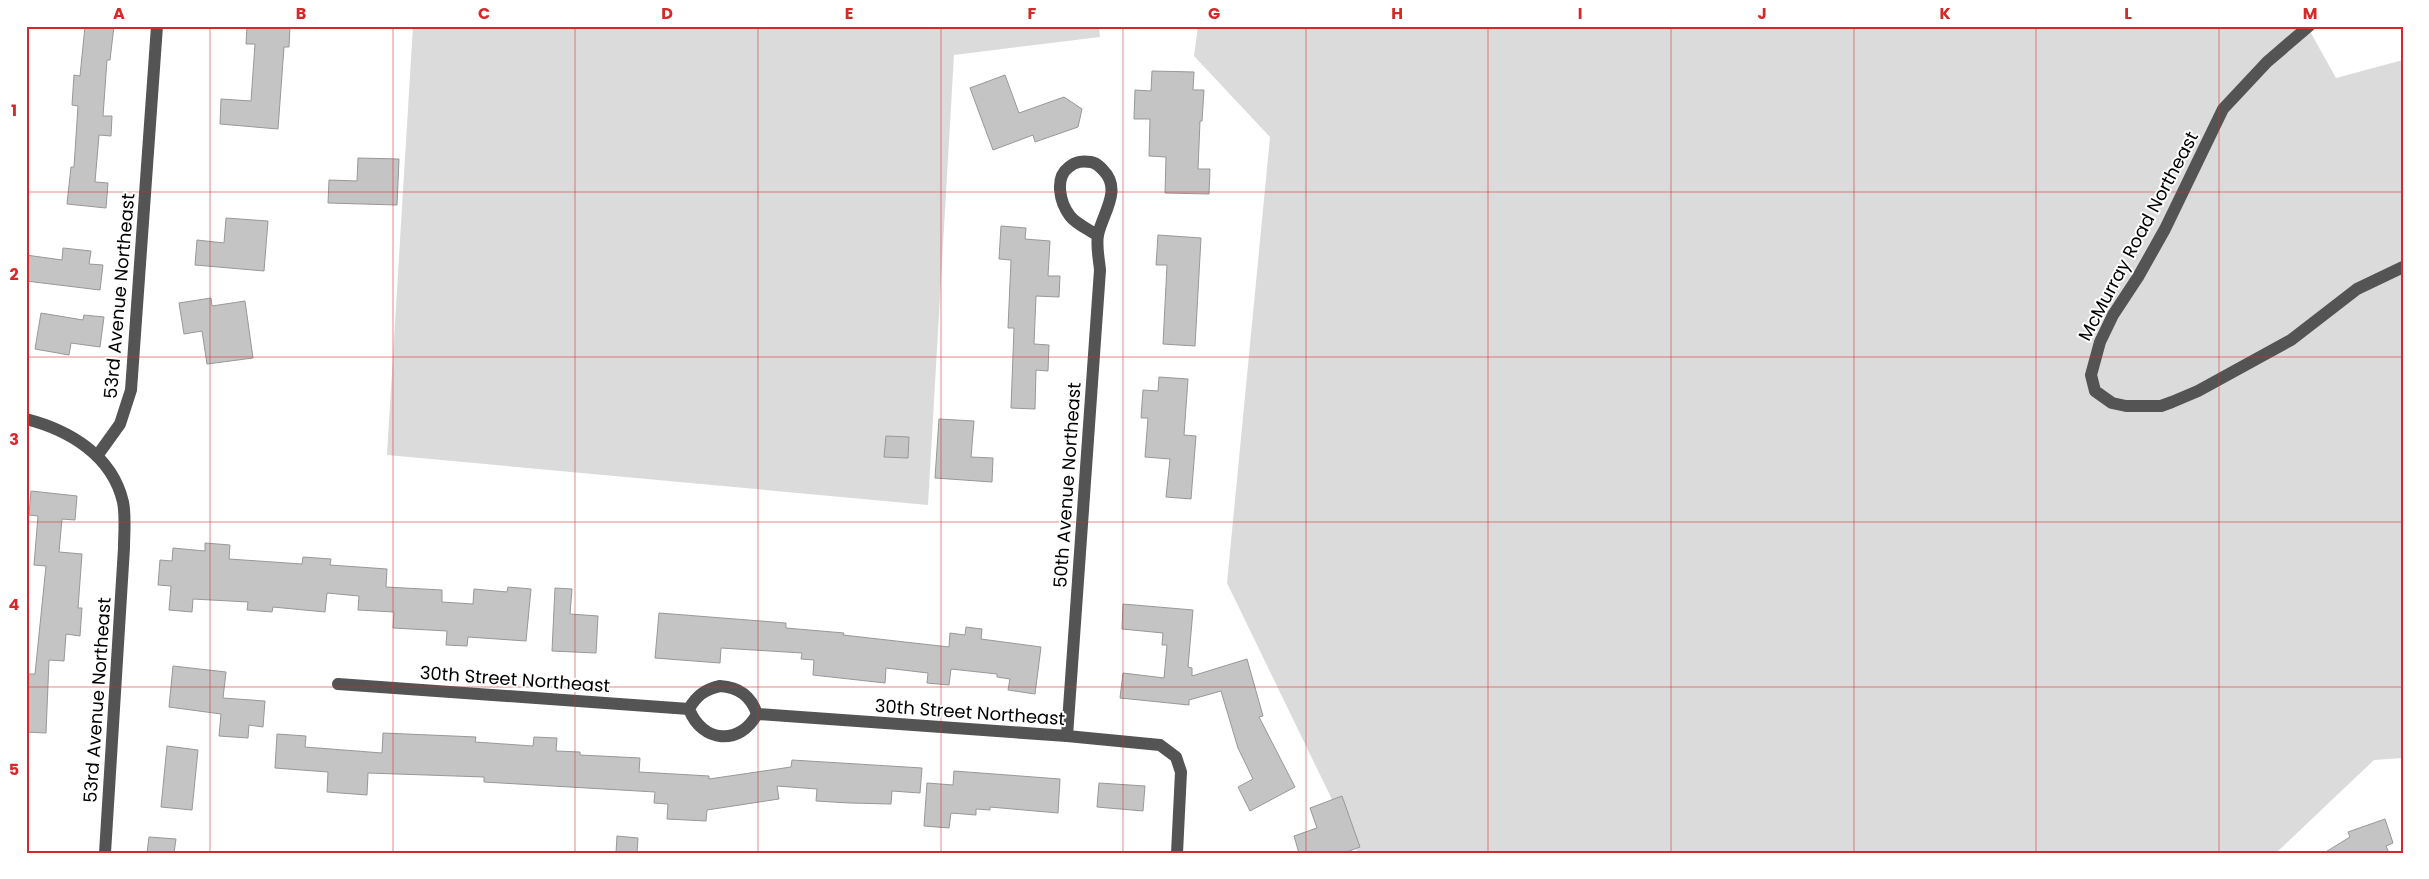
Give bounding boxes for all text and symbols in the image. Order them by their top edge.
text: A [113,2,125,25]
text: B [296,2,306,25]
text: C [478,2,490,25]
text: D [661,2,673,25]
text: E [845,2,853,25]
text: F [1028,2,1037,25]
text: G [1208,2,1220,25]
text: H [1391,2,1403,25]
text: I [1578,2,1582,25]
text: J [1757,2,1767,25]
text: K [1939,2,1951,25]
text: L [2124,2,2132,25]
text: M [2303,2,2317,25]
text: 1 [11,99,17,122]
street label: McMurray Road Northeast [2072,127,2204,345]
street label: 53rd Avenue Northeast [98,192,140,400]
text: 2 [9,263,19,286]
street label: 50th Avenue Northeast [1047,381,1087,589]
text: 3 [9,428,19,451]
text: 4 [9,593,20,616]
street label: 53rd Avenue Northeast [77,596,117,804]
street label: 30th Street Northeast [419,660,611,698]
street label: 30th Street Northeast [874,693,1066,731]
text: 5 [9,758,19,781]

